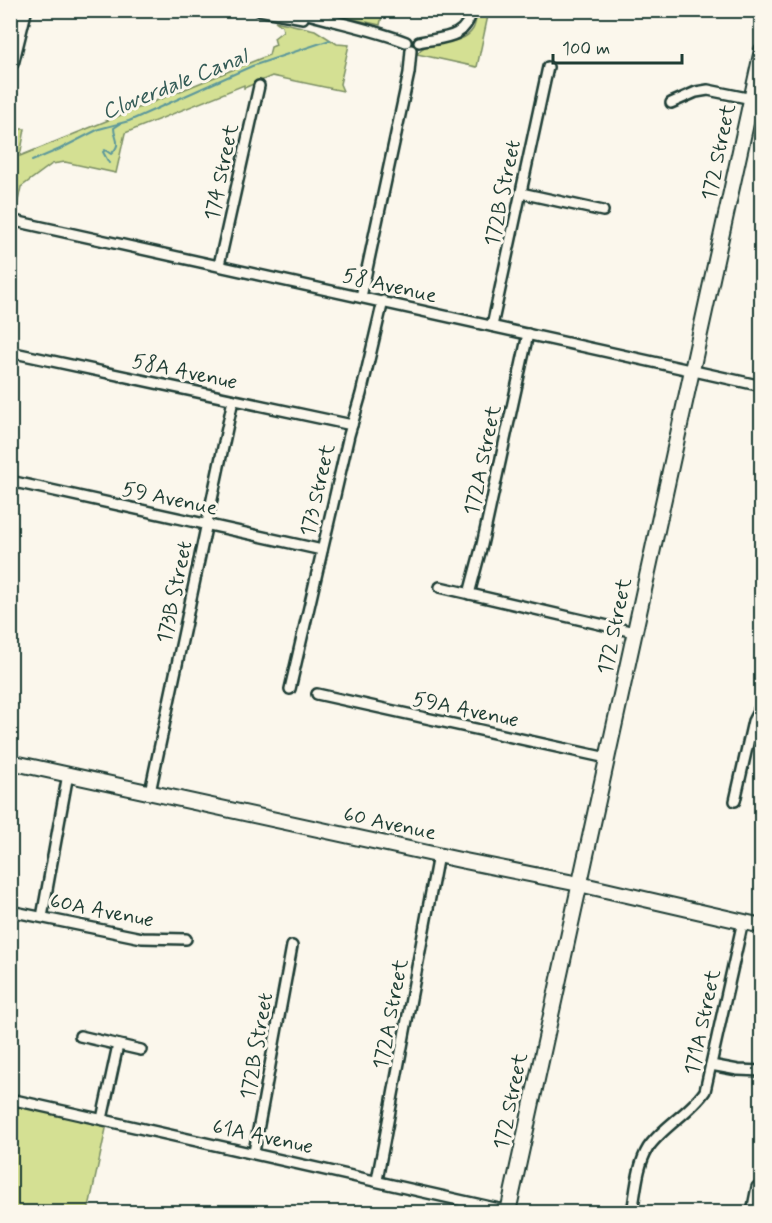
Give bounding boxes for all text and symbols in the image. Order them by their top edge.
scale bar [553,27,682,65]
text: 100 m [562,37,610,61]
water label: Cloverdale Canal [98,42,254,127]
street label: 172 Street [695,101,743,203]
street label: 174 Street [198,121,246,223]
street label: 172B Street [478,137,528,249]
street label: 58 Avenue [340,262,439,310]
street label: 58A Avenue [130,347,240,397]
street label: 172A Street [458,402,508,518]
street label: 173 Street [294,440,342,539]
street label: 59 Avenue [120,475,220,523]
street label: 173B Street [150,538,200,646]
street label: 172 Street [591,575,639,677]
street label: 59A Avenue [410,685,521,735]
street label: 60 Avenue [341,800,439,847]
street label: 60A Avenue [47,887,156,935]
street label: 172A Street [367,956,416,1072]
street label: 171A Street [678,966,728,1078]
street label: 172B Street [234,990,280,1102]
street label: 172 Street [487,1050,535,1152]
street label: 61A Avenue [210,1113,316,1161]

